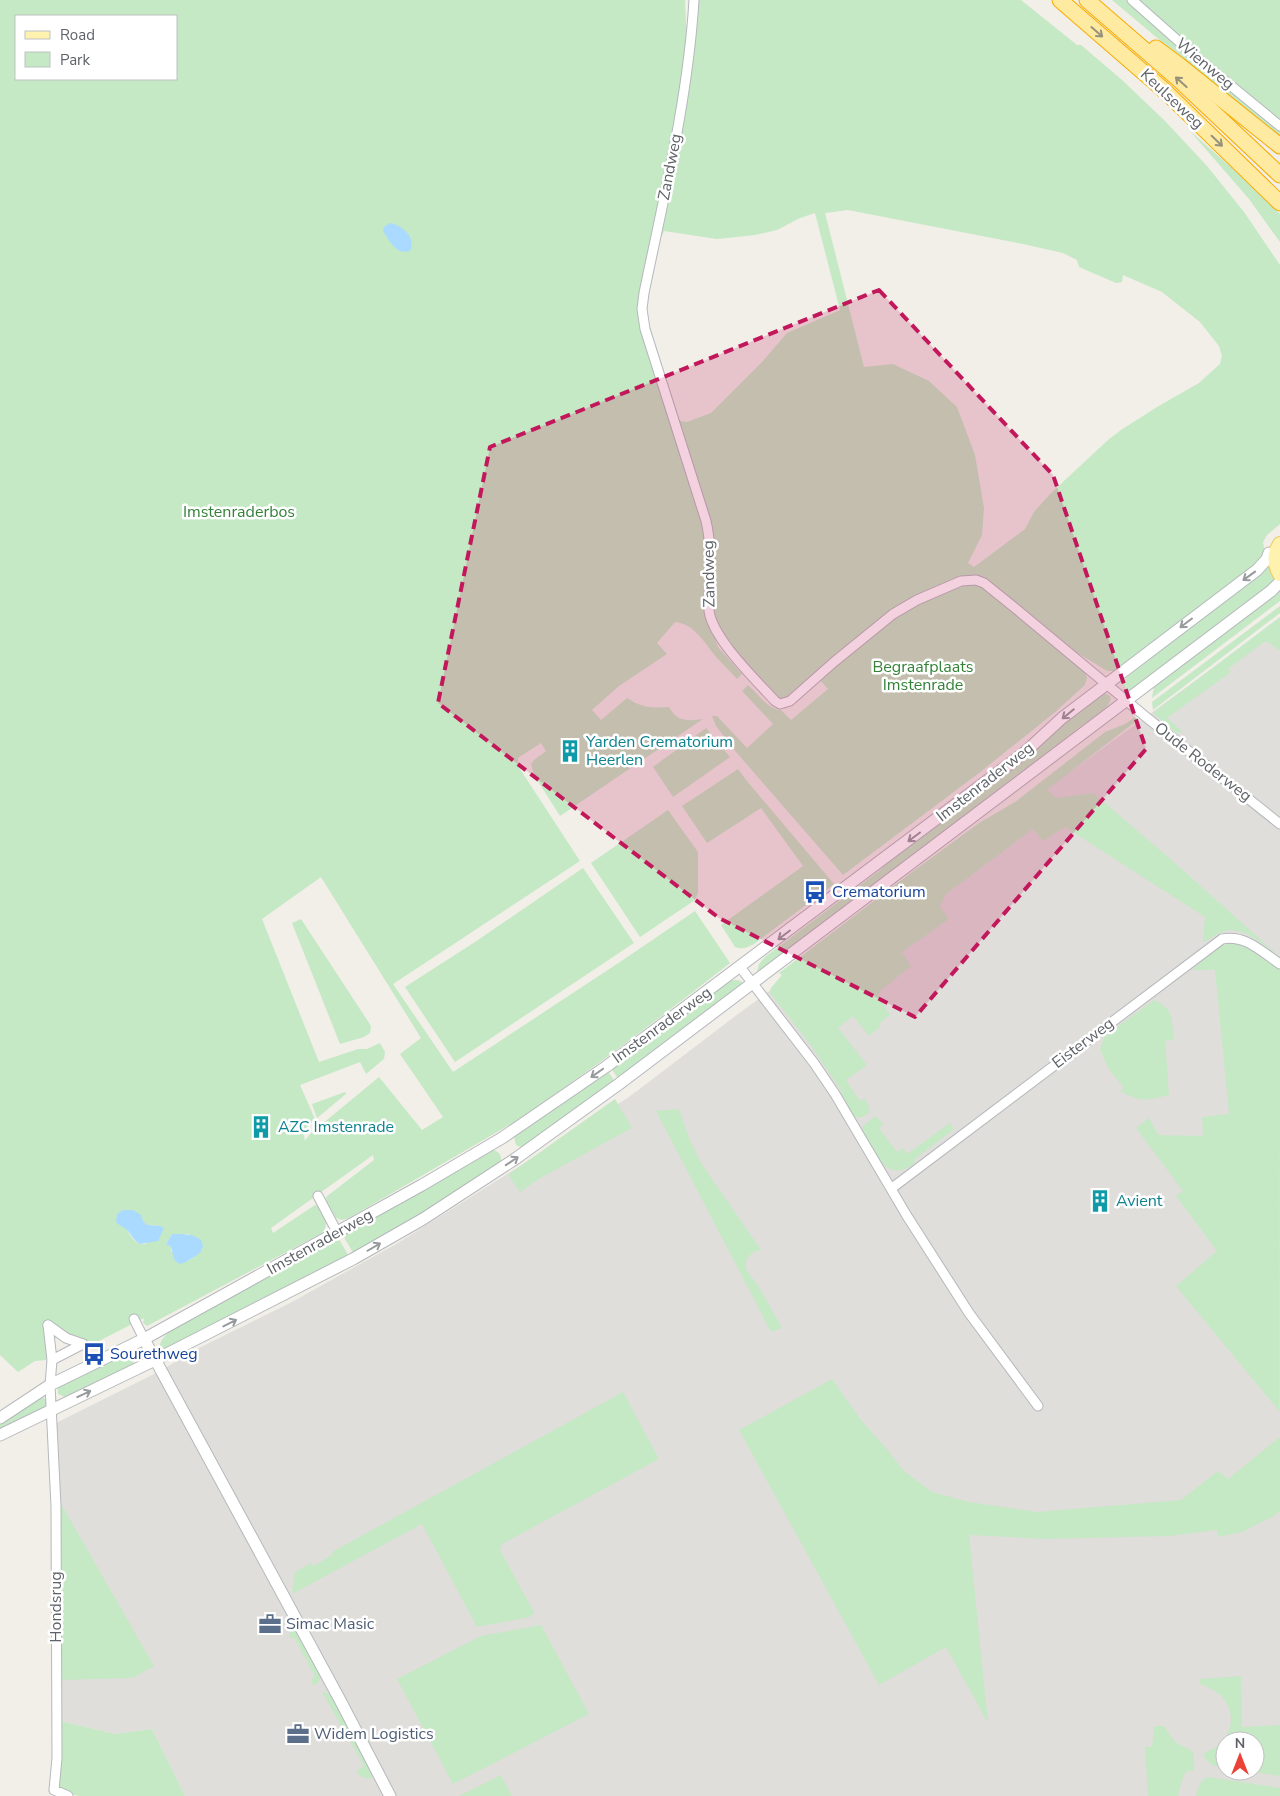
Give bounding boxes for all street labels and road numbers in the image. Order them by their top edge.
street label: Wienweg [1171,33,1239,95]
street label: Keulseweg [1136,64,1208,134]
street label: Zandweg [653,132,687,202]
street label: Zandweg [697,540,721,608]
street label: Oude Roderweg [1150,717,1256,807]
street label: Imstenraderweg [932,737,1038,827]
street label: Imstenraderweg [608,981,716,1069]
street label: Eisterweg [1048,1013,1118,1073]
street label: Imstenraderweg [263,1204,377,1280]
street label: Hondsrug [45,1571,67,1643]

